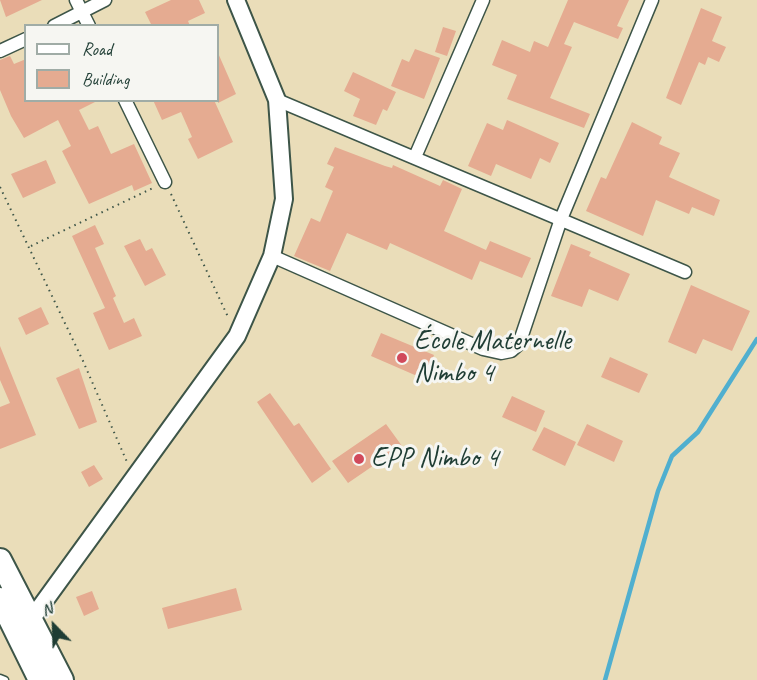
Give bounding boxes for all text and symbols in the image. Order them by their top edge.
legend [24,24,219,102]
text: Road [82,38,112,60]
text: Building [82,68,129,90]
place label: École Maternelle Nimbo 4 [414,325,571,391]
marker: École Maternelle Nimbo 4 [395,351,409,365]
place label: EPP Nimbo 4 [371,442,498,476]
marker: EPP Nimbo 4 [352,452,366,466]
north arrow [24,596,84,656]
text: N [39,598,55,621]

